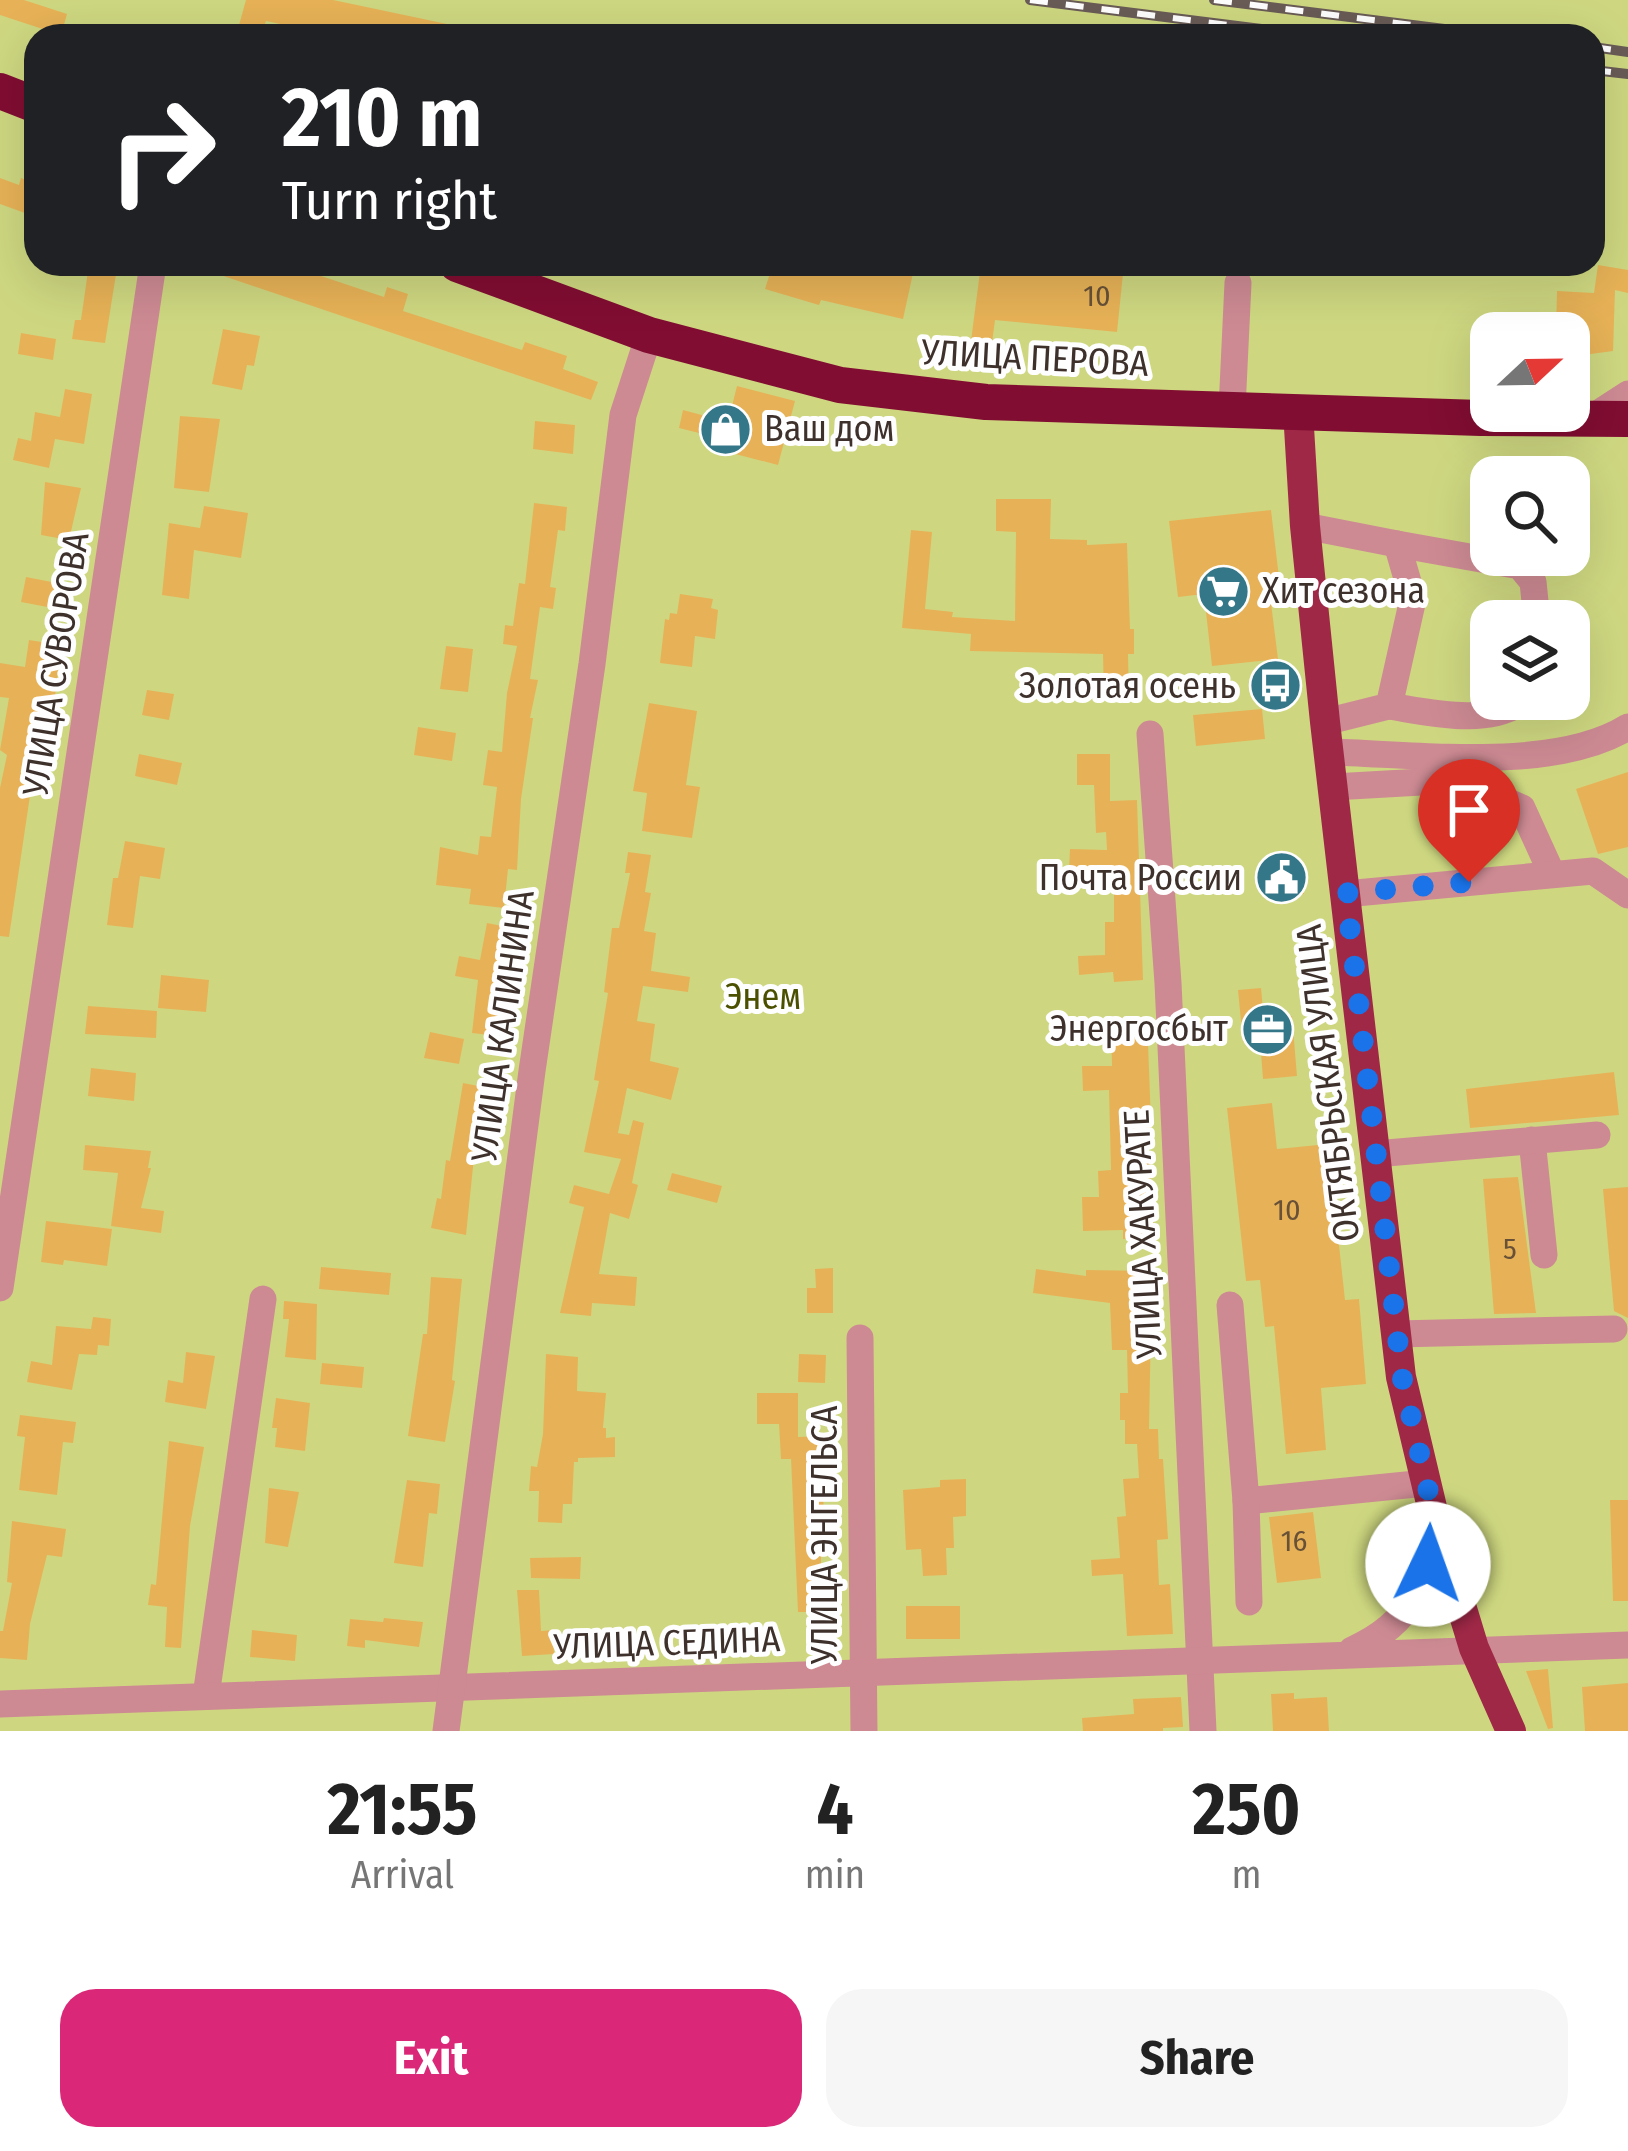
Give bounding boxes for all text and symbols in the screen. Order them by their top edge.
text: 210 m [282,67,482,168]
icon: right [84,72,240,228]
text: Turn right [282,169,497,233]
house number: 10 [1083,278,1111,314]
north arrow [1470,312,1590,432]
map controls [1470,312,1590,720]
street label: УЛИЦА ПЕРОВА [919,330,1150,386]
shop icon: Ваш дом [697,401,753,457]
place label: Ваш дом [764,407,894,451]
button: search [1470,456,1590,576]
street label: УЛИЦА СУВОРОВА [13,529,99,800]
supermarket icon: Хит сезона [1195,563,1251,619]
place label: Хит сезона [1262,569,1425,613]
button: layers [1470,600,1590,720]
bus stop icon: Золотая осень [1247,658,1303,714]
place label: Золотая осень [1019,664,1236,708]
pin [1418,759,1520,882]
icon: arrive [1436,777,1502,843]
public building icon: Почта России [1253,850,1309,906]
place label: Почта России [1039,856,1242,900]
street label: УЛИЦА КАЛИНИНА [462,887,544,1166]
street label: ОКТЯБРЬСКАЯ УЛИЦА [1287,922,1369,1244]
park label: Энем [725,975,801,1019]
office icon: Энергосбыт [1239,1001,1295,1057]
place label: Энергосбыт [1050,1007,1228,1051]
street label: УЛИЦА ХАКУРАТЕ [1115,1108,1172,1361]
house number: 10 [1273,1192,1301,1228]
house number: 5 [1503,1231,1517,1267]
street label: УЛИЦА ЭНГЕЛЬСА [803,1406,847,1665]
position arrow [1365,1501,1491,1627]
house number: 16 [1281,1523,1307,1559]
street label: УЛИЦА СЕДИНА [552,1617,781,1669]
text: 21:55 [327,1767,477,1853]
text: 4 [816,1767,853,1853]
text: 250 [1193,1767,1301,1853]
text: Arrival [351,1852,454,1898]
text: min [805,1852,865,1898]
text: m [1232,1852,1262,1898]
button: Exit [60,1989,802,2127]
button: Share [826,1989,1568,2127]

